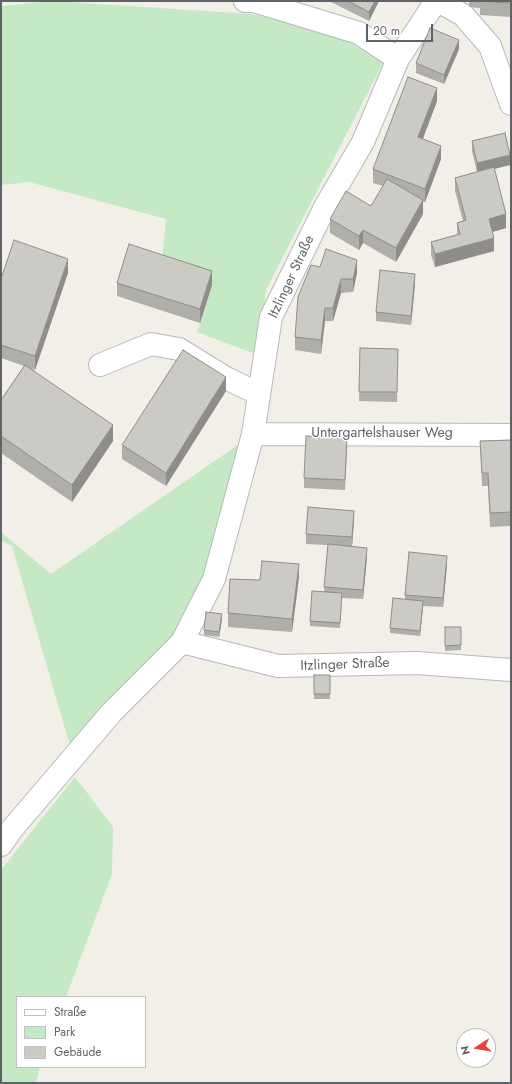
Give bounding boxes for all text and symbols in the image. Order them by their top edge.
scale bar [368,16,435,42]
text: 20 m [373,22,400,40]
street label: Itzlinger Straße [266,233,318,321]
street label: Untergartelshauser Weg [311,426,453,442]
street label: Itzlinger Straße [300,655,390,675]
legend [16,996,146,1068]
text: Straße [54,1003,86,1021]
text: Park [54,1023,75,1041]
north arrow [456,1028,496,1068]
text: Gebäude [54,1043,101,1061]
text: N [457,1044,474,1056]

